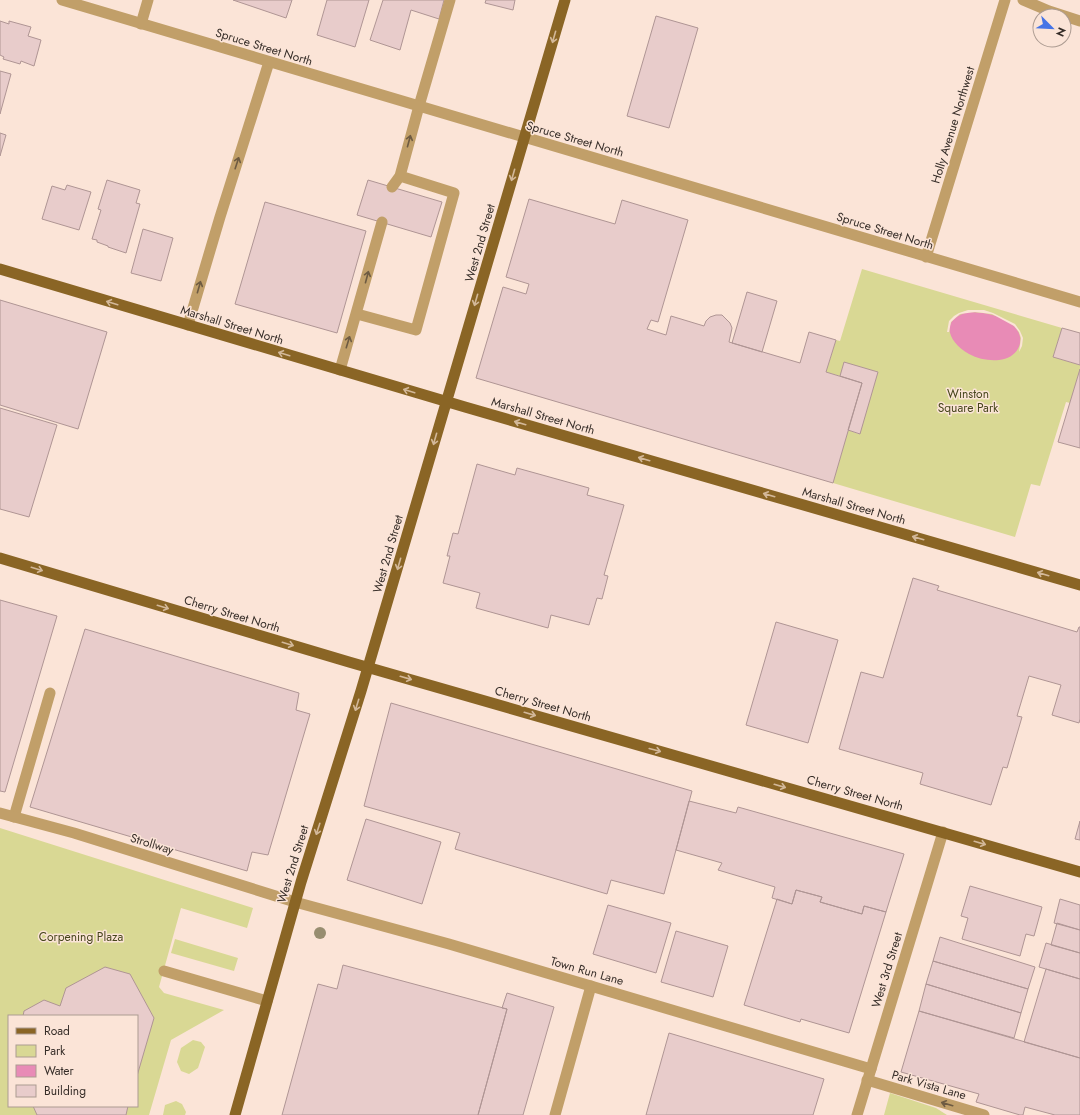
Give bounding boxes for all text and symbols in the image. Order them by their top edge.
north arrow [1032,8,1072,48]
street label: Spruce Street North [213,24,315,70]
text: N [1052,25,1070,39]
one-way arrow [550,31,557,44]
street label: Holly Avenue Northwest [927,64,979,186]
street label: Spruce Street North [524,116,626,162]
one-way arrow [406,135,413,148]
one-way arrow [234,157,241,170]
one-way arrow [509,168,516,181]
street label: West 2nd Street [460,202,500,284]
street label: Spruce Street North [834,208,936,254]
one-way arrow [364,271,371,284]
one-way arrow [196,281,203,294]
one-way arrow [472,293,479,306]
one-way arrow [106,299,119,306]
street label: Marshall Street North [178,301,286,349]
one-way arrow [345,336,352,349]
one-way arrow [278,350,291,357]
park label: Winston Square Park [938,385,999,417]
one-way arrow [403,387,416,394]
street label: Marshall Street North [489,393,597,439]
one-way arrow [513,419,526,426]
one-way arrow [431,433,438,446]
one-way arrow [638,455,651,462]
street label: Marshall Street North [800,483,908,529]
one-way arrow [763,491,776,498]
street label: West 2nd Street [368,513,408,595]
one-way arrow [911,534,924,541]
one-way arrow [395,557,402,570]
one-way arrow [31,566,44,573]
one-way arrow [1036,570,1049,577]
street label: Cherry Street North [182,591,282,637]
one-way arrow [156,604,169,611]
one-way arrow [281,641,294,648]
one-way arrow [399,675,412,682]
street label: Cherry Street North [493,682,593,726]
one-way arrow [353,698,360,711]
one-way arrow [524,711,537,718]
one-way arrow [649,747,662,754]
street label: Cherry Street North [805,771,905,815]
one-way arrow [774,782,787,790]
one-way arrow [314,822,321,835]
street label: West 2nd Street [273,823,313,905]
street label: Strollway [128,829,177,859]
one-way arrow [973,840,986,847]
park label: Corpening Plaza [39,928,123,946]
street label: West 3rd Street [867,930,907,1010]
street label: Town Run Lane [548,952,626,990]
legend [8,1015,138,1107]
text: Road [44,1022,70,1040]
text: Park [44,1042,66,1060]
text: Water [44,1062,75,1080]
street label: Park Vista Lane [890,1066,968,1104]
text: Building [44,1082,86,1100]
one-way arrow [941,1100,954,1107]

